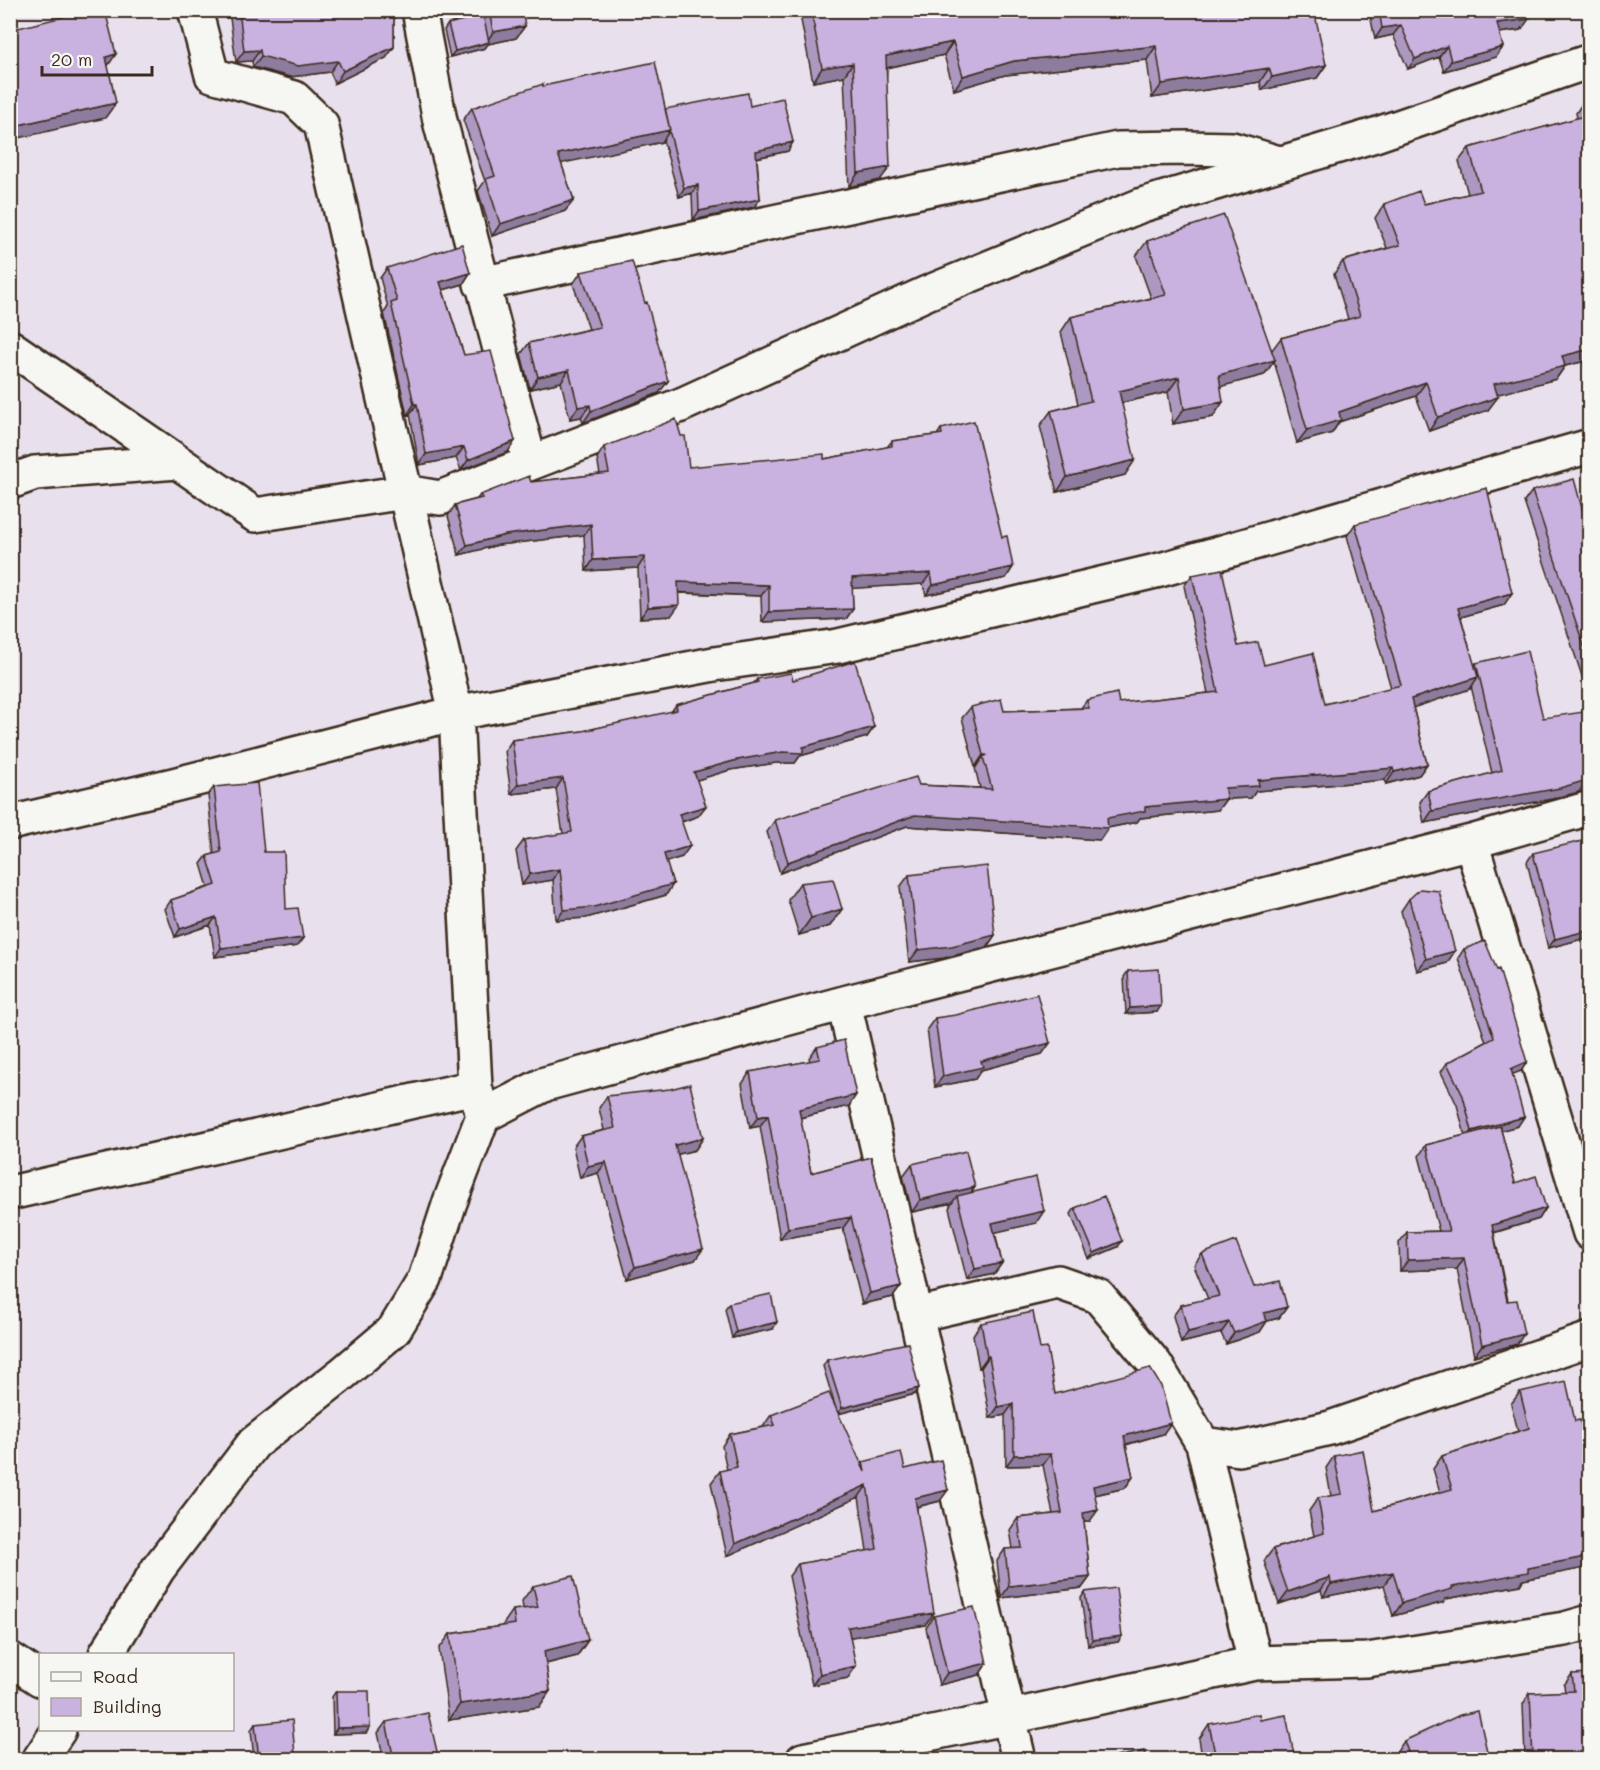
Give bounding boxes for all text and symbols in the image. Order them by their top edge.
scale bar [42,39,152,77]
text: 20 m [51,47,92,71]
legend [39,1653,234,1731]
text: Road [93,1664,138,1688]
text: Building [93,1694,161,1718]

